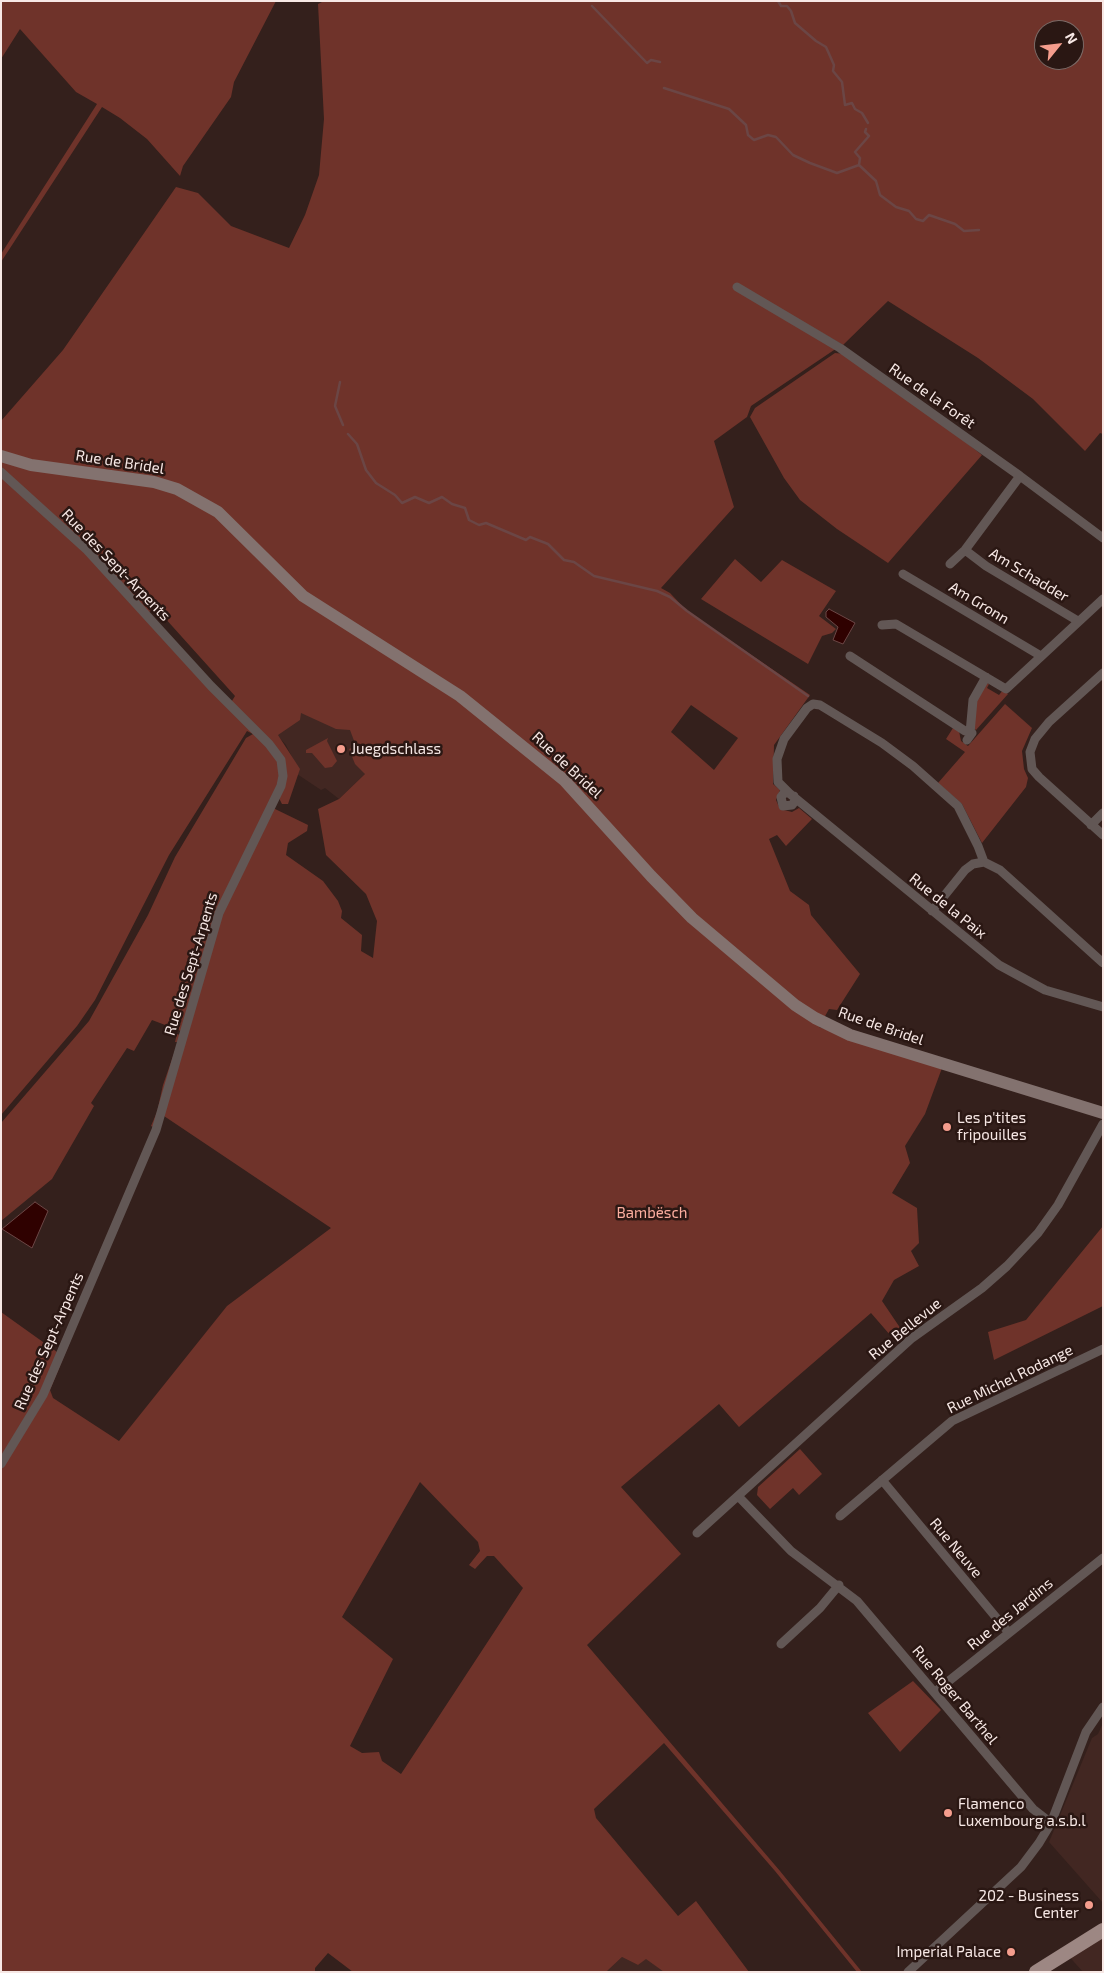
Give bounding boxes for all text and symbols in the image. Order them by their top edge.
north arrow [1034,20,1084,70]
text: N [1062,29,1082,47]
street label: Rue de la Forêt [885,360,979,432]
street label: Rue de Bridel [74,446,166,478]
street label: Rue des Sept-Arpents [58,505,174,625]
street label: Am Schadder [986,544,1072,606]
street label: Am Gronn [946,578,1012,628]
street label: Rue de Bridel [528,728,606,802]
place label: Juegdschlass [351,740,441,758]
marker: Juegdschlass [335,743,347,755]
street label: Rue de la Paix [906,869,990,943]
street label: Rue des Sept-Arpents [161,890,221,1038]
street label: Rue de Bridel [836,1003,926,1049]
place label: Les p'tites fripouilles [957,1109,1027,1144]
marker: Les p'tites fripouilles [941,1121,953,1133]
park label: Bambësch [617,1204,687,1222]
street label: Rue des Sept-Arpents [11,1269,87,1413]
street label: Rue Bellevue [865,1294,945,1364]
street label: Rue Michel Rodange [944,1341,1076,1417]
street label: Rue Neuve [926,1515,986,1581]
street label: Rue des Jardins [964,1574,1056,1654]
street label: Rue Roger Barthel [909,1642,1001,1748]
place label: Flamenco Luxembourg a.s.b.l [958,1795,1086,1830]
marker: Flamenco Luxembourg a.s.b.l [942,1807,954,1819]
place label: 202 - Business Center [978,1887,1079,1922]
marker: 202 - Business Center [1083,1899,1095,1911]
place label: Imperial Palace [896,1943,1001,1961]
marker: Imperial Palace [1005,1946,1017,1958]

